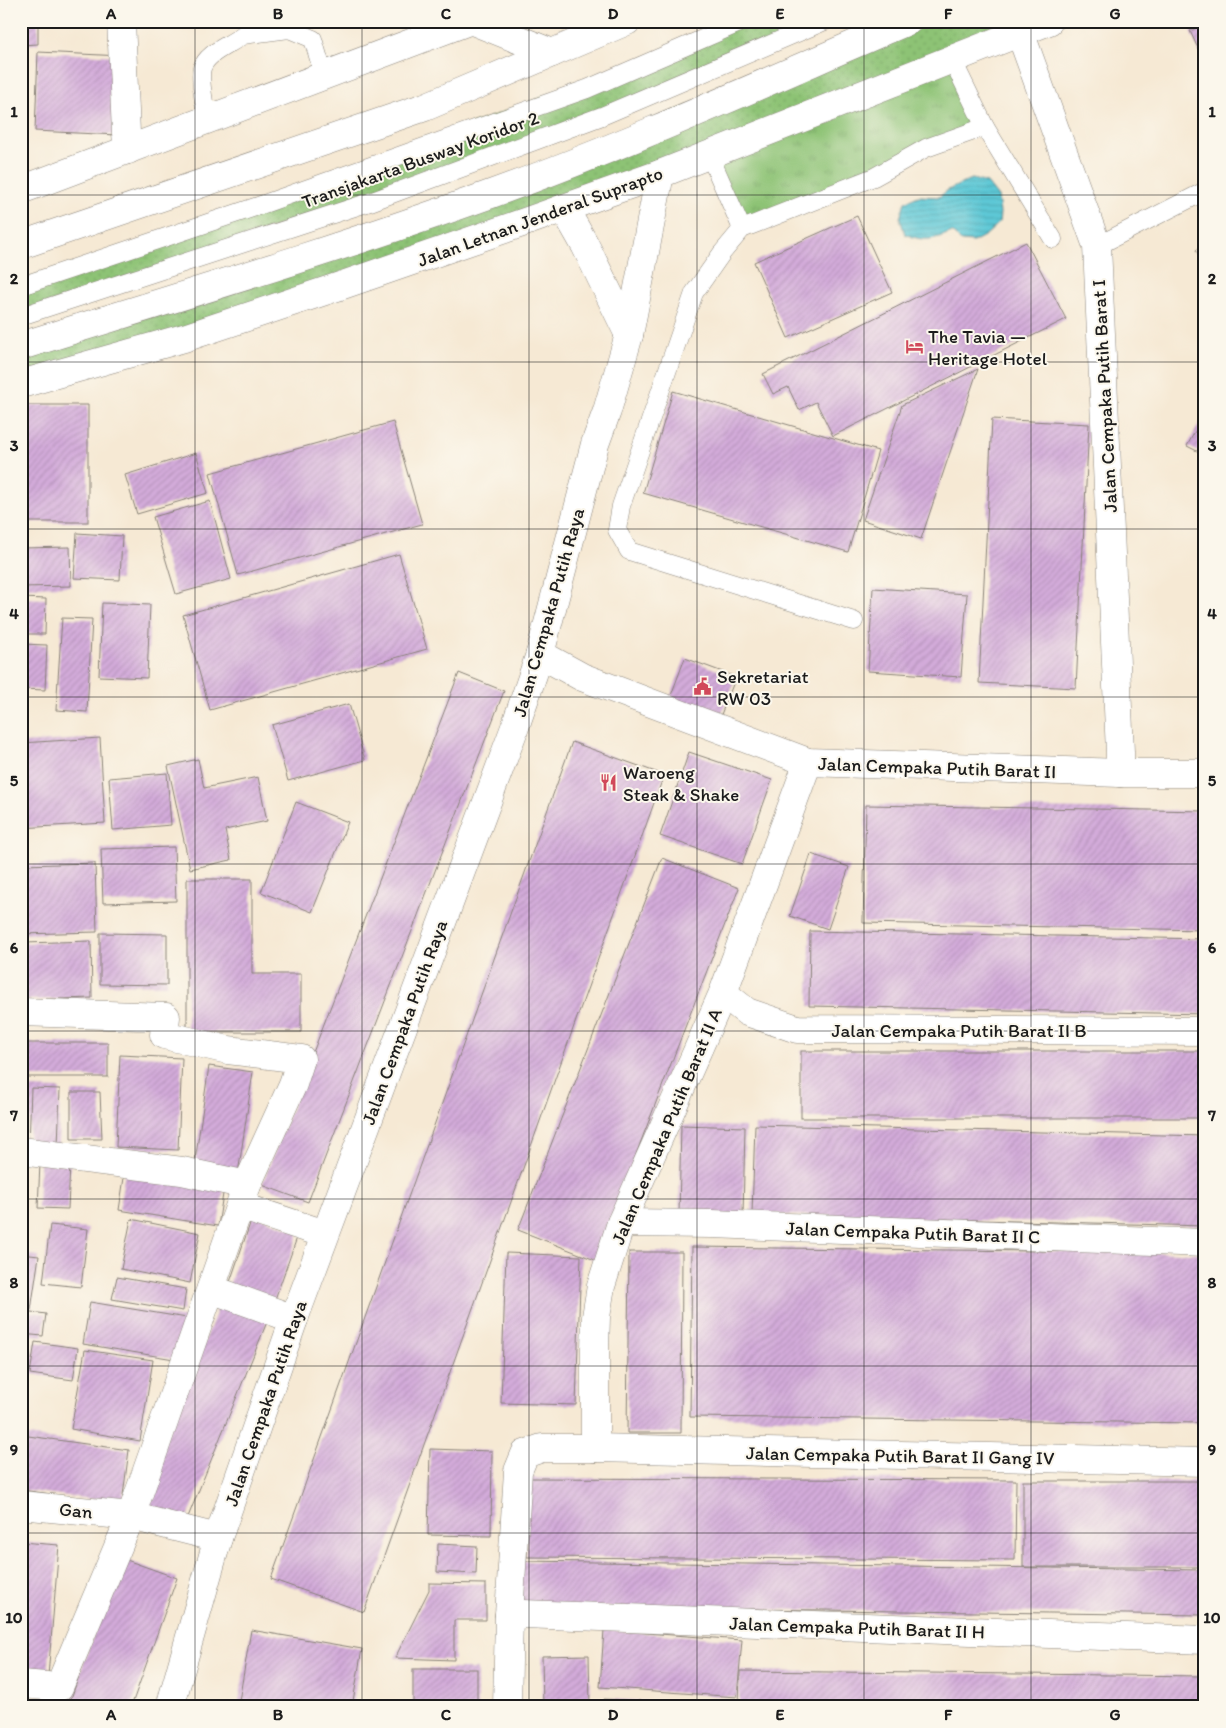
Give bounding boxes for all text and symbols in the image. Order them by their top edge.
text: A [105,4,117,23]
text: B [273,4,284,23]
text: C [441,4,452,23]
text: D [608,4,619,23]
text: E [776,4,785,23]
text: F [944,4,953,23]
text: G [1109,4,1121,23]
text: 1 [10,102,18,121]
text: 1 [1208,102,1216,121]
street label: Transjakarta Busway Koridor 2 [299,106,542,213]
street label: Jalan Letnan Jenderal Suprapto [414,161,666,272]
text: 2 [10,269,19,288]
text: 2 [1208,269,1217,288]
street label: Jalan Cempaka Putih Barat I [1087,279,1122,513]
place label: The Tavia — Heritage Hotel [928,325,1048,370]
hotel icon: The Tavia — Heritage Hotel [904,337,924,357]
text: 3 [10,436,19,455]
text: 3 [1208,436,1217,455]
street label: Jalan Cempaka Putih Raya [508,505,589,719]
text: 4 [9,604,19,623]
text: 4 [1207,604,1217,623]
place label: Sekretariat RW 03 [717,665,809,710]
public building icon: Sekretariat RW 03 [693,677,713,697]
street label: Jalan Cempaka Putih Barat II [818,752,1056,783]
place label: Waroeng Steak & Shake [623,761,739,806]
text: 5 [10,771,19,790]
text: 5 [1208,771,1217,790]
restaurant icon: Waroeng Steak & Shake [599,773,619,793]
street label: Jalan Cempaka Putih Raya [357,916,452,1128]
text: 6 [10,938,19,957]
text: 6 [1208,938,1217,957]
street label: Jalan Cempaka Putih Barat II A [606,1004,727,1248]
street label: Jalan Cempaka Putih Barat II B [832,1019,1086,1042]
text: 7 [9,1106,18,1125]
text: 7 [1207,1106,1216,1125]
street label: Jalan Cempaka Putih Barat II C [785,1217,1041,1248]
text: 8 [10,1273,19,1292]
text: 8 [1208,1273,1217,1292]
street label: Jalan Cempaka Putih Raya [219,1297,312,1509]
text: 9 [10,1440,18,1459]
text: 9 [1208,1440,1216,1459]
street label: Jalan Cempaka Putih Barat II Gang IV [746,1441,1054,1470]
street label: Gan [58,1497,94,1524]
text: 10 [5,1608,23,1627]
text: 10 [1203,1608,1221,1627]
street label: Jalan Cempaka Putih Barat II H [729,1612,985,1643]
text: A [105,1705,117,1724]
text: B [273,1705,284,1724]
text: C [441,1705,452,1724]
text: D [608,1705,619,1724]
text: E [776,1705,785,1724]
text: F [944,1705,953,1724]
text: G [1109,1705,1121,1724]

